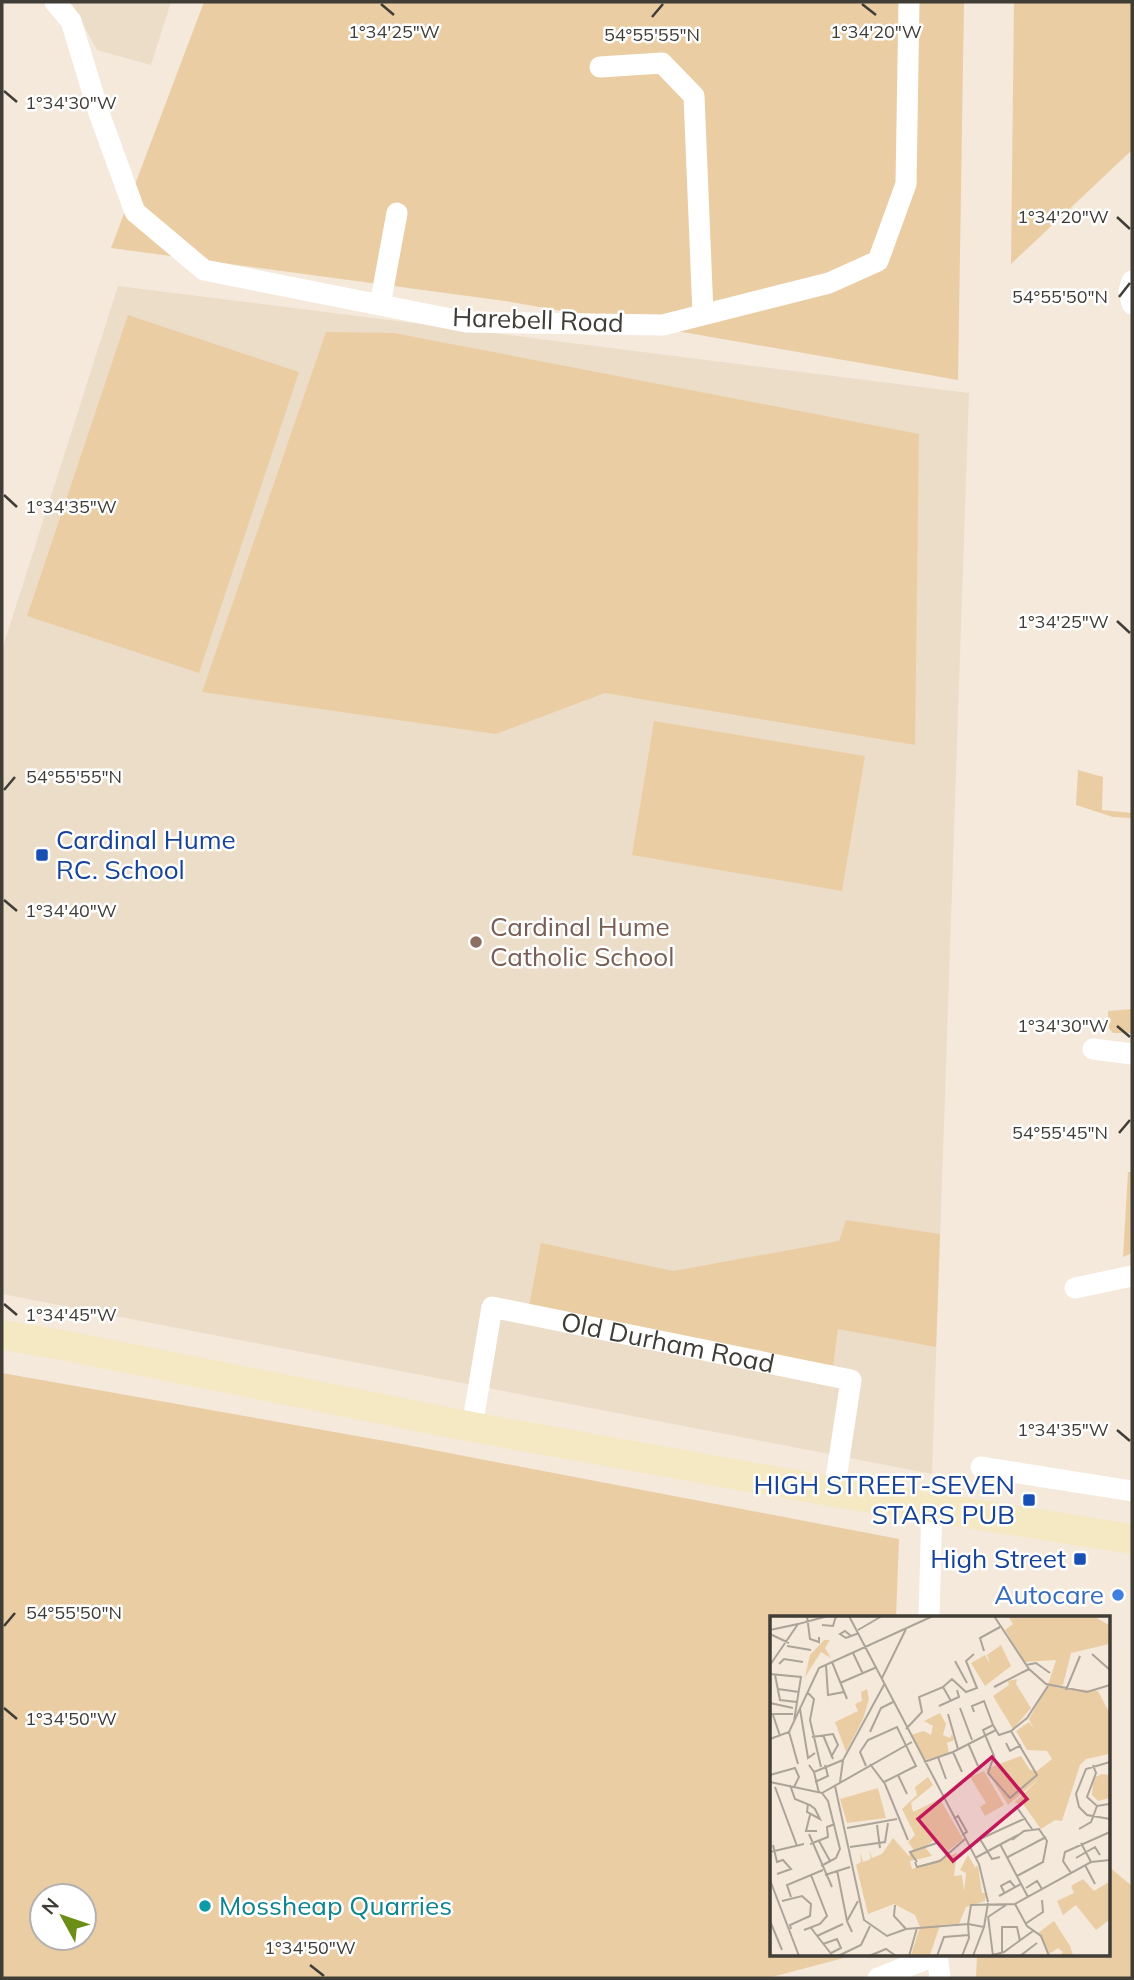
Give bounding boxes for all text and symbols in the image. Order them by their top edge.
text: 1°34'25"W [348,20,440,43]
text: 1°34'20"W [830,20,922,43]
text: 54°55'55"N [604,23,700,46]
text: 1°34'30"W [25,91,117,114]
text: 1°34'20"W [1017,205,1109,228]
text: 54°55'50"N [1012,285,1108,308]
street label: Harebell Road [452,300,624,339]
text: 1°34'35"W [25,495,117,518]
text: 1°34'25"W [1017,610,1109,633]
text: 54°55'55"N [26,765,122,788]
place label: Cardinal Hume RC. School [56,823,236,886]
marker: Cardinal Hume RC. School [34,847,50,863]
text: 1°34'40"W [25,899,117,922]
place label: Cardinal Hume Catholic School [490,910,674,973]
marker: Cardinal Hume Catholic School [468,934,484,950]
text: 1°34'30"W [1017,1014,1109,1037]
text: 54°55'45"N [1012,1121,1108,1144]
text: 1°34'45"W [25,1303,117,1326]
street label: Old Durham Road [558,1304,777,1380]
text: 1°34'35"W [1017,1418,1109,1441]
place label: HIGH STREET-SEVEN STARS PUB [754,1468,1015,1531]
marker: HIGH STREET-SEVEN STARS PUB [1021,1492,1037,1508]
place label: High Street [930,1542,1066,1575]
marker: High Street [1072,1551,1088,1567]
place label: Autocare [994,1578,1104,1611]
marker: Autocare [1110,1587,1126,1603]
text: 54°55'50"N [26,1601,122,1624]
inset map [770,1616,1110,1955]
text: 1°34'50"W [25,1707,117,1730]
north arrow [28,1882,98,1952]
place label: Mossheap Quarries [219,1889,452,1922]
text: N [36,1893,64,1919]
marker: Mossheap Quarries [197,1898,213,1914]
text: 1°34'50"W [264,1936,356,1959]

